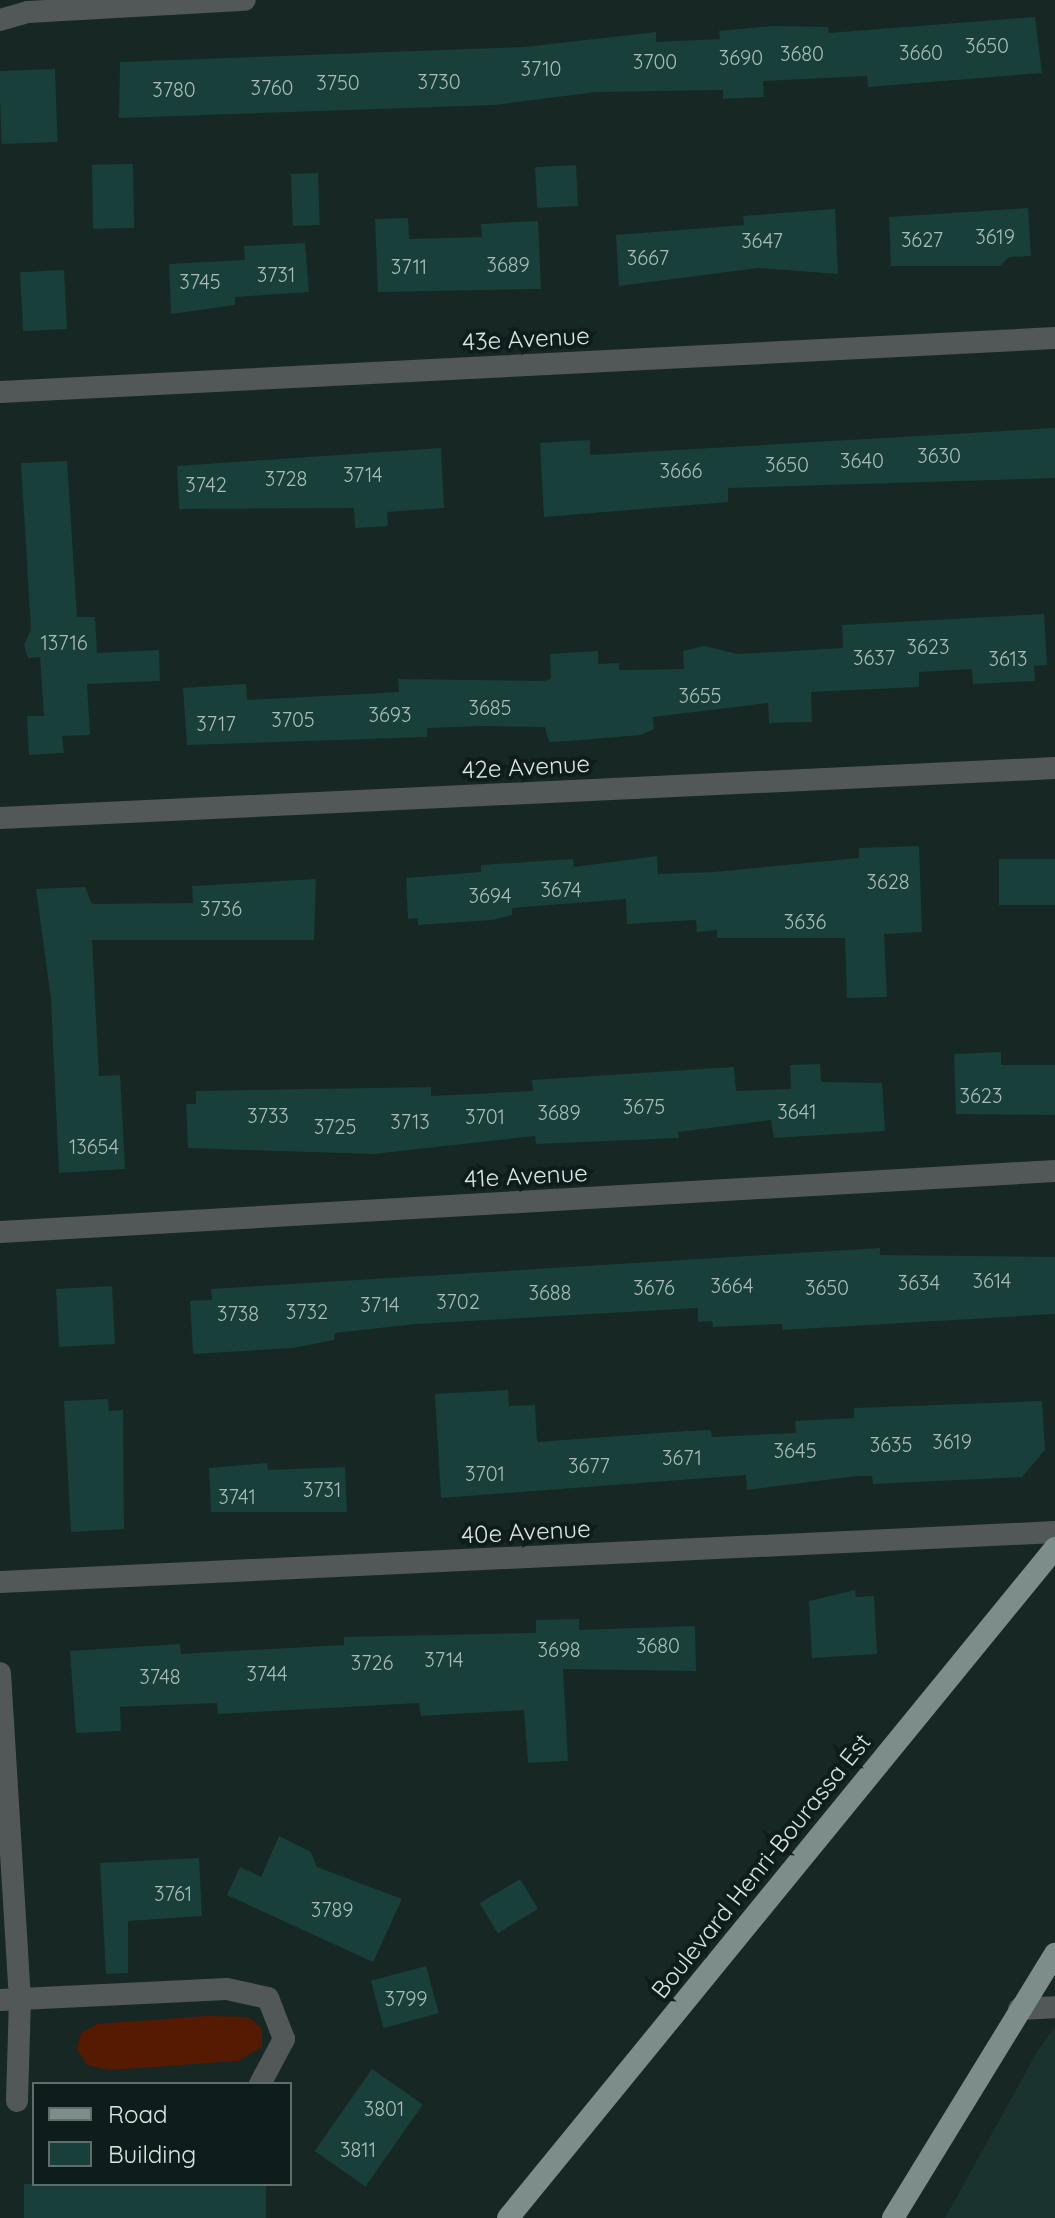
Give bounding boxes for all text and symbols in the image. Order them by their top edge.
house number: 3650 [965,33,1009,57]
house number: 3660 [899,40,943,64]
house number: 3680 [780,41,824,65]
house number: 3690 [719,45,763,69]
house number: 3700 [633,49,677,73]
house number: 3710 [521,56,561,80]
house number: 3730 [417,69,461,93]
house number: 3750 [316,70,360,94]
house number: 3760 [251,75,293,99]
house number: 3780 [152,77,196,101]
house number: 3619 [975,224,1015,248]
house number: 3627 [901,227,943,251]
house number: 3647 [741,228,783,252]
house number: 3667 [627,245,669,269]
house number: 3689 [486,252,530,276]
house number: 3711 [391,254,427,278]
house number: 3731 [257,262,295,286]
house number: 3745 [179,269,221,293]
street label: 43e Avenue [462,321,590,357]
house number: 3630 [917,443,961,467]
house number: 3640 [840,448,884,472]
house number: 3650 [765,452,809,476]
house number: 3666 [660,458,702,482]
house number: 3714 [343,462,383,486]
house number: 3728 [265,466,307,490]
house number: 3742 [185,472,227,496]
house number: 13716 [40,630,88,654]
house number: 3623 [907,634,949,658]
house number: 3637 [853,645,895,669]
house number: 3613 [988,646,1028,670]
house number: 3655 [678,683,722,707]
house number: 3685 [469,695,511,719]
house number: 3693 [369,702,411,726]
house number: 3705 [271,707,315,731]
house number: 3717 [196,711,236,735]
street label: 42e Avenue [461,749,591,785]
house number: 3628 [866,869,910,893]
house number: 3674 [540,877,582,901]
house number: 3694 [469,883,511,907]
house number: 3736 [200,896,242,920]
house number: 3636 [784,909,826,933]
house number: 3623 [960,1083,1002,1107]
house number: 3675 [623,1094,665,1118]
house number: 3641 [777,1099,817,1123]
house number: 3689 [537,1100,581,1124]
house number: 3733 [247,1103,289,1127]
house number: 3701 [465,1104,505,1128]
house number: 3713 [390,1109,430,1133]
house number: 3725 [314,1114,356,1138]
house number: 13654 [69,1134,119,1158]
street label: 41e Avenue [464,1158,588,1194]
house number: 3614 [973,1268,1011,1292]
house number: 3634 [898,1270,940,1294]
house number: 3664 [711,1273,753,1297]
house number: 3676 [633,1275,675,1299]
house number: 3650 [805,1275,849,1299]
house number: 3688 [529,1280,571,1304]
house number: 3702 [436,1289,480,1313]
house number: 3714 [360,1292,400,1316]
house number: 3732 [286,1299,328,1323]
house number: 3738 [217,1301,259,1325]
house number: 3619 [932,1429,972,1453]
house number: 3635 [870,1432,912,1456]
house number: 3645 [773,1438,817,1462]
house number: 3671 [662,1445,702,1469]
house number: 3677 [568,1453,610,1477]
house number: 3701 [465,1461,505,1485]
house number: 3731 [303,1477,341,1501]
house number: 3741 [218,1484,256,1508]
street label: 40e Avenue [461,1514,591,1550]
house number: 3680 [636,1633,680,1657]
house number: 3698 [537,1637,581,1661]
house number: 3714 [424,1647,464,1671]
house number: 3726 [351,1650,393,1674]
house number: 3744 [246,1661,288,1685]
house number: 3748 [139,1664,181,1688]
street label: Boulevard Henri-Bourassa Est [645,1728,877,2004]
house number: 3761 [154,1881,192,1905]
house number: 3789 [311,1897,353,1921]
house number: 3799 [384,1986,428,2010]
legend [32,2082,292,2186]
house number: 3801 [364,2096,404,2120]
text: Road [108,2099,168,2129]
house number: 3811 [340,2137,376,2161]
text: Building [108,2139,196,2169]

